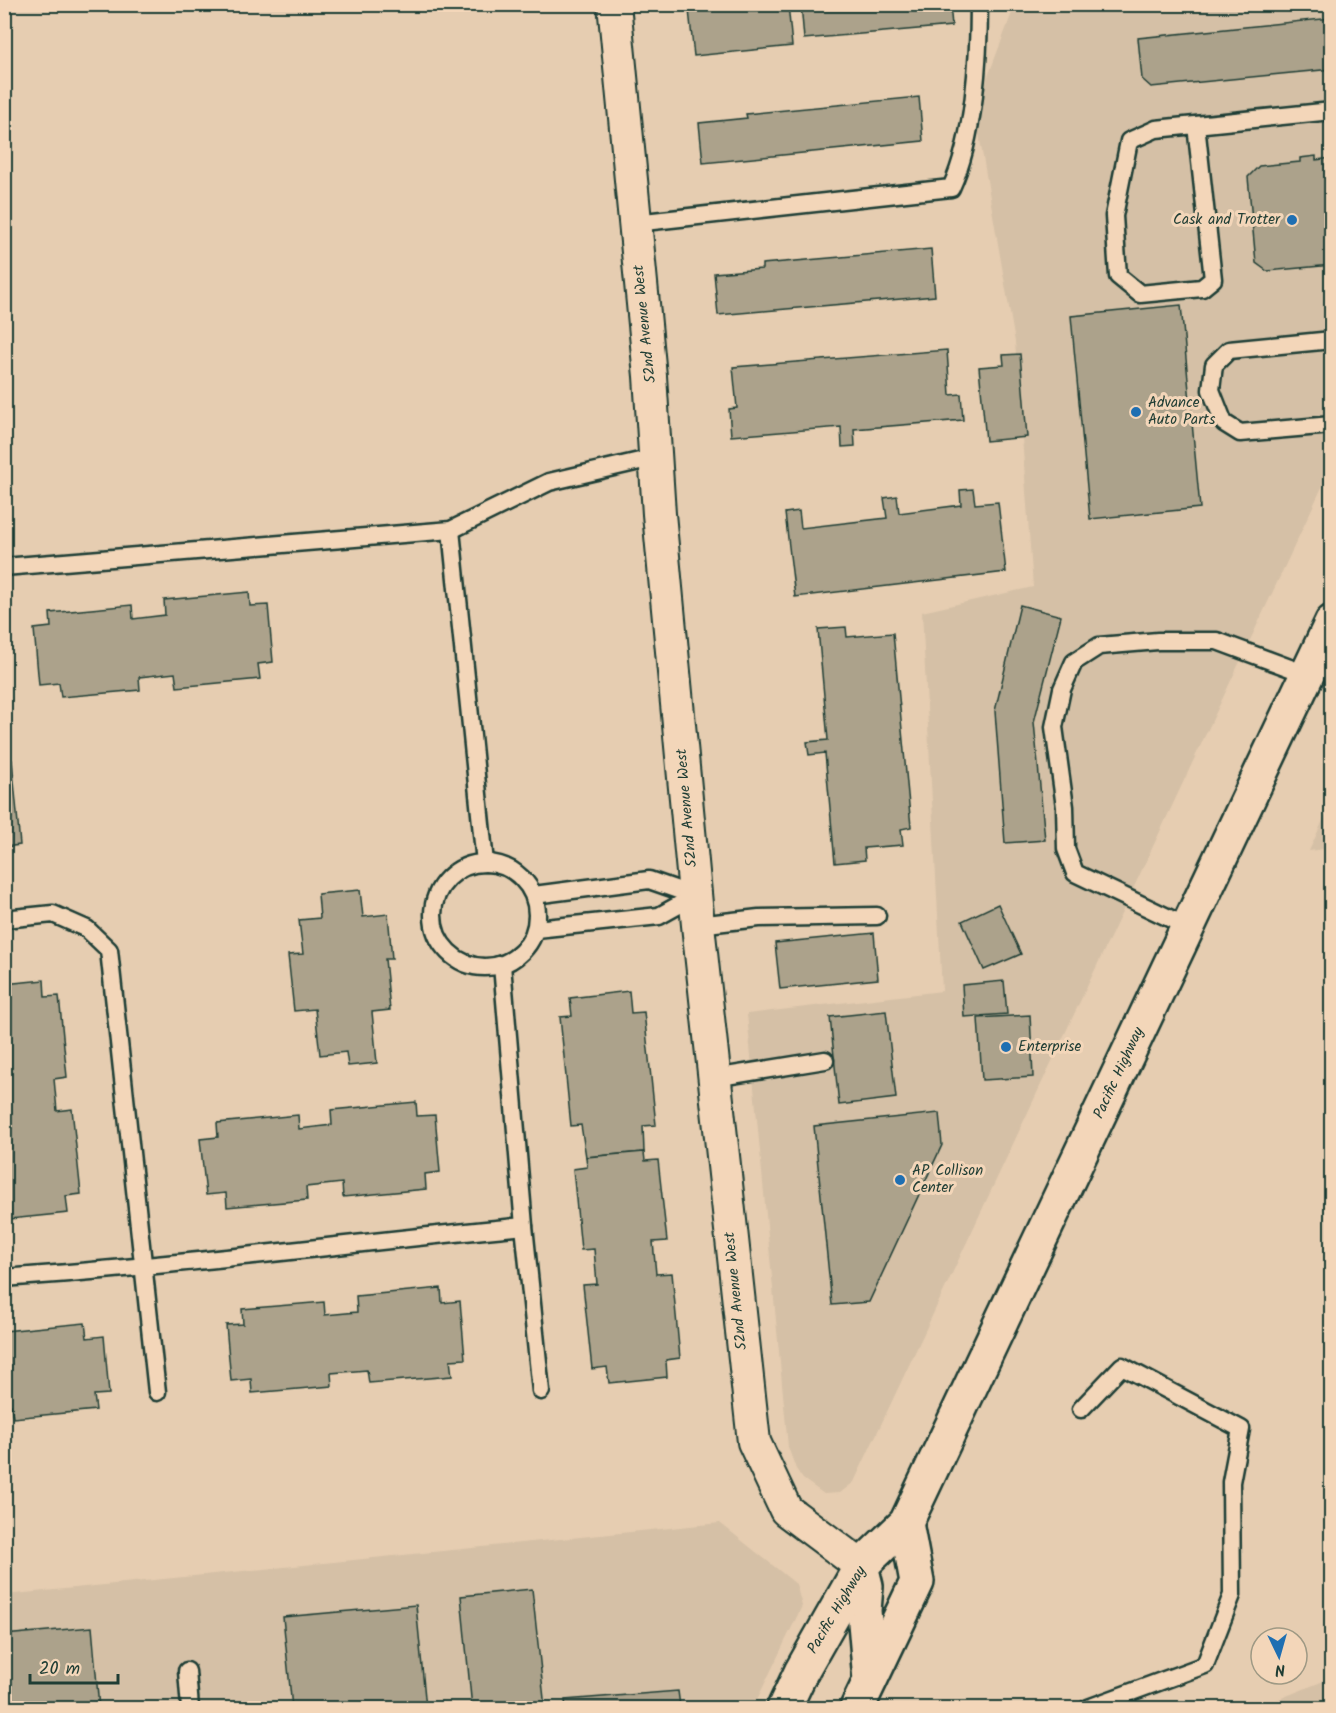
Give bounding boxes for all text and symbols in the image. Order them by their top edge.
place label: Cask and Trotter [1173,208,1281,232]
marker: Cask and Trotter [1285,213,1299,227]
street label: 52nd Avenue West [627,263,663,384]
place label: Advance Auto Parts [1148,391,1216,432]
marker: Advance Auto Parts [1129,405,1143,419]
street label: 52nd Avenue West [670,747,704,868]
street label: Pacific Highway [1087,1022,1151,1123]
place label: Enterprise [1018,1035,1081,1059]
marker: Enterprise [999,1040,1013,1054]
place label: AP Collison Center [912,1159,983,1200]
marker: AP Collison Center [893,1173,907,1187]
street label: 52nd Avenue West [718,1230,754,1351]
street label: Pacific Highway [801,1561,873,1659]
north arrow [1249,1626,1309,1686]
scale bar [30,1647,118,1685]
text: 20 m [39,1655,80,1684]
text: N [1274,1657,1286,1682]

